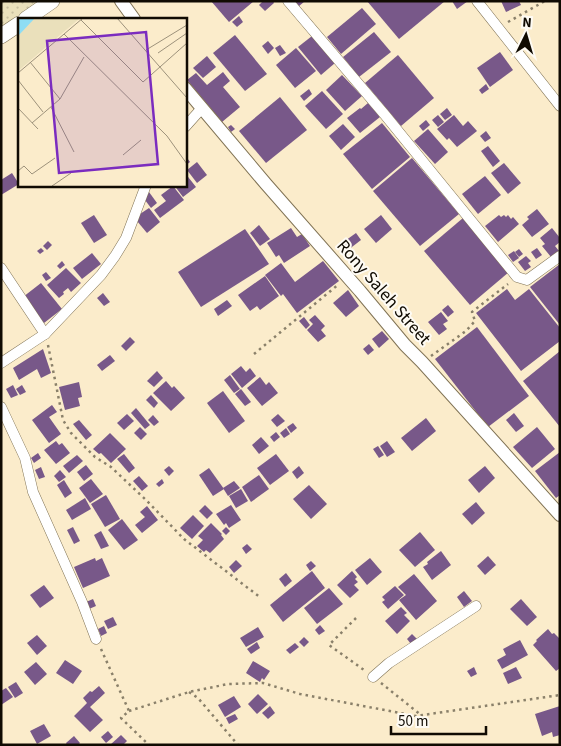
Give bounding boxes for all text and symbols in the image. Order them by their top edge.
north arrow [501,10,551,60]
text: N [522,13,533,33]
inset map [18,18,186,186]
street label: Rony Saleh Street [331,234,436,350]
scale bar [391,704,486,736]
text: 50 m [398,711,428,732]

